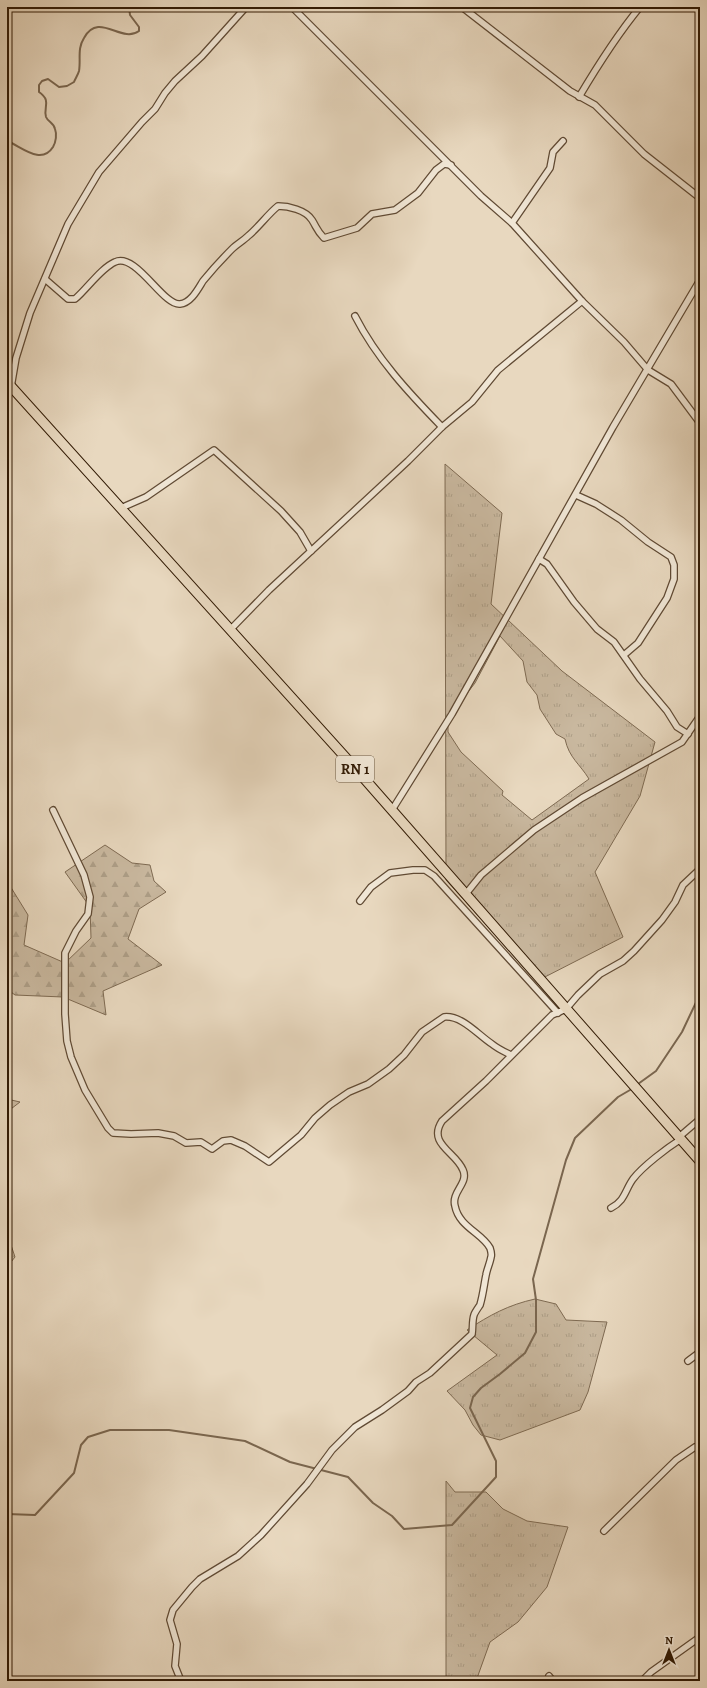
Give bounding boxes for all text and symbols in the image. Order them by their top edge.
road number: RN 1 [336,756,374,782]
north arrow [649,1630,689,1670]
text: N [665,1633,673,1648]

